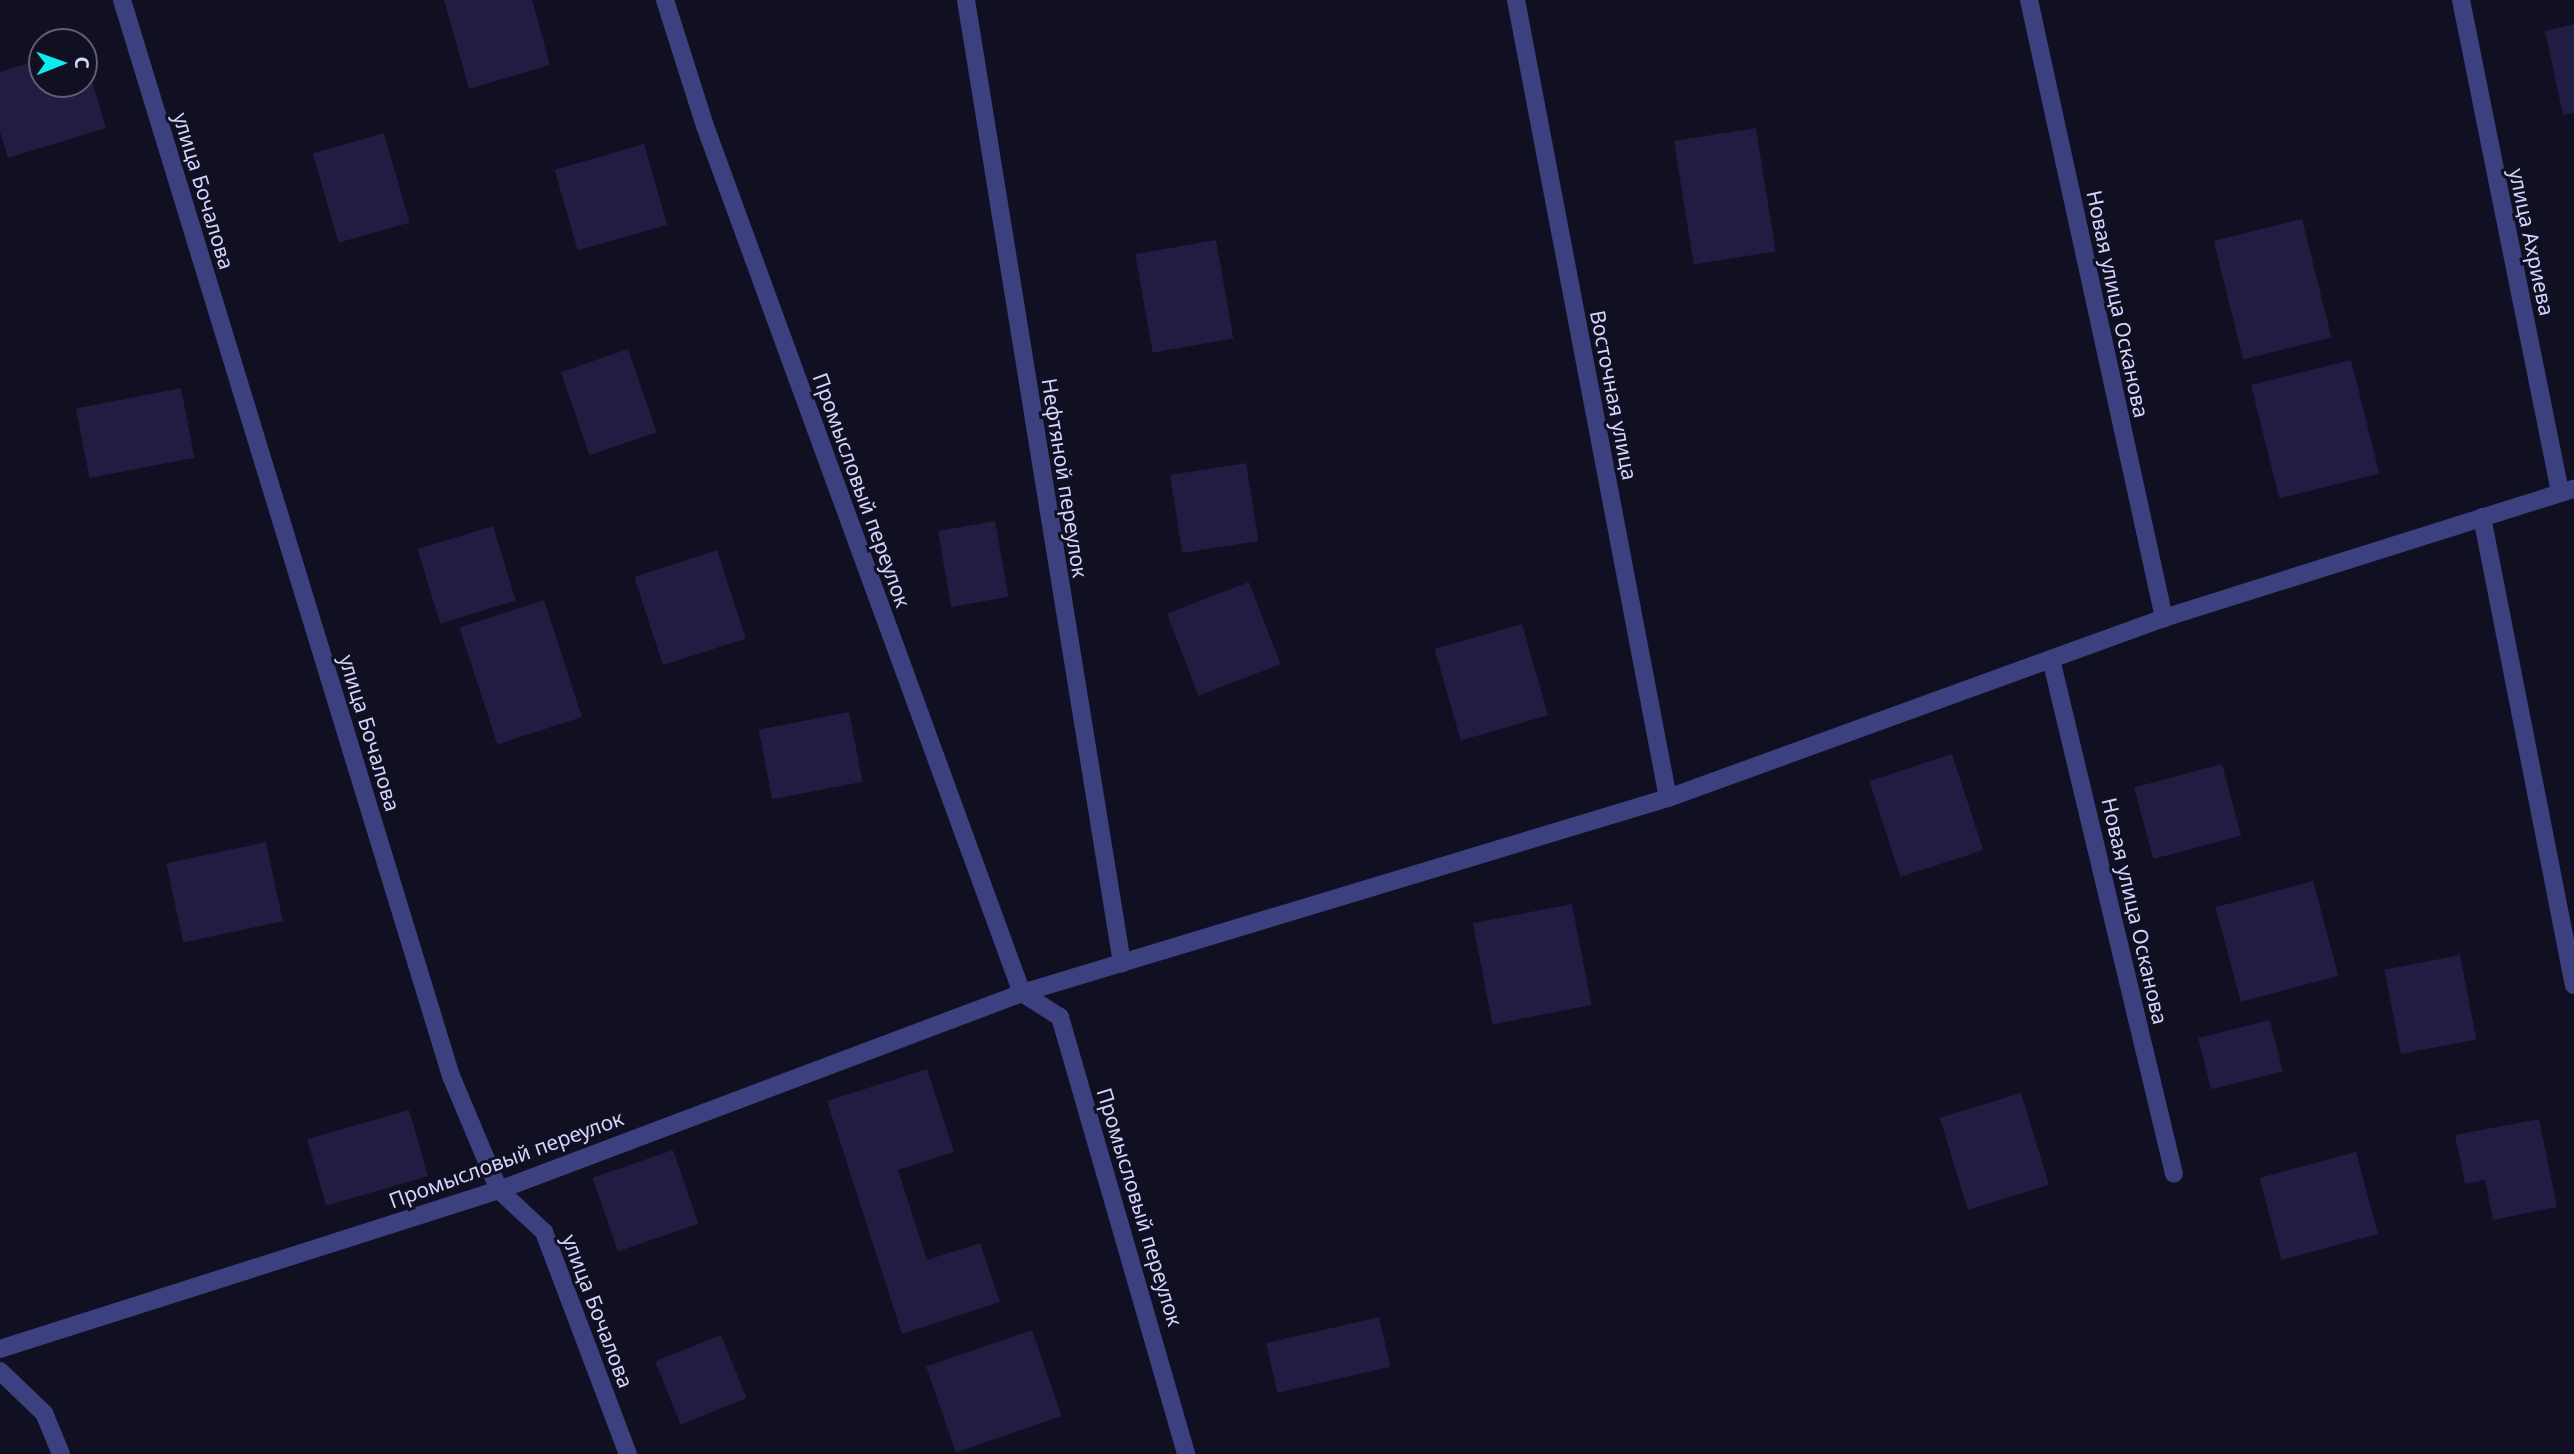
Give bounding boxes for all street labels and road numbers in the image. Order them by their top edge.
street label: улица Бочалова [168,110,240,272]
street label: улица Ахриева [2504,166,2560,318]
street label: Новая улица Осканова [2082,188,2154,420]
street label: Восточная улица [1585,308,1643,482]
street label: Промысловый переулок [808,369,916,611]
street label: Нефтяной переулок [1037,376,1093,580]
street label: улица Бочалова [334,652,406,814]
street label: Новая улица Осканова [2097,795,2173,1027]
street label: Промысловый переулок [1092,1085,1188,1329]
street label: Промысловый переулок [385,1105,627,1213]
street label: улица Бочалова [557,1231,639,1391]

